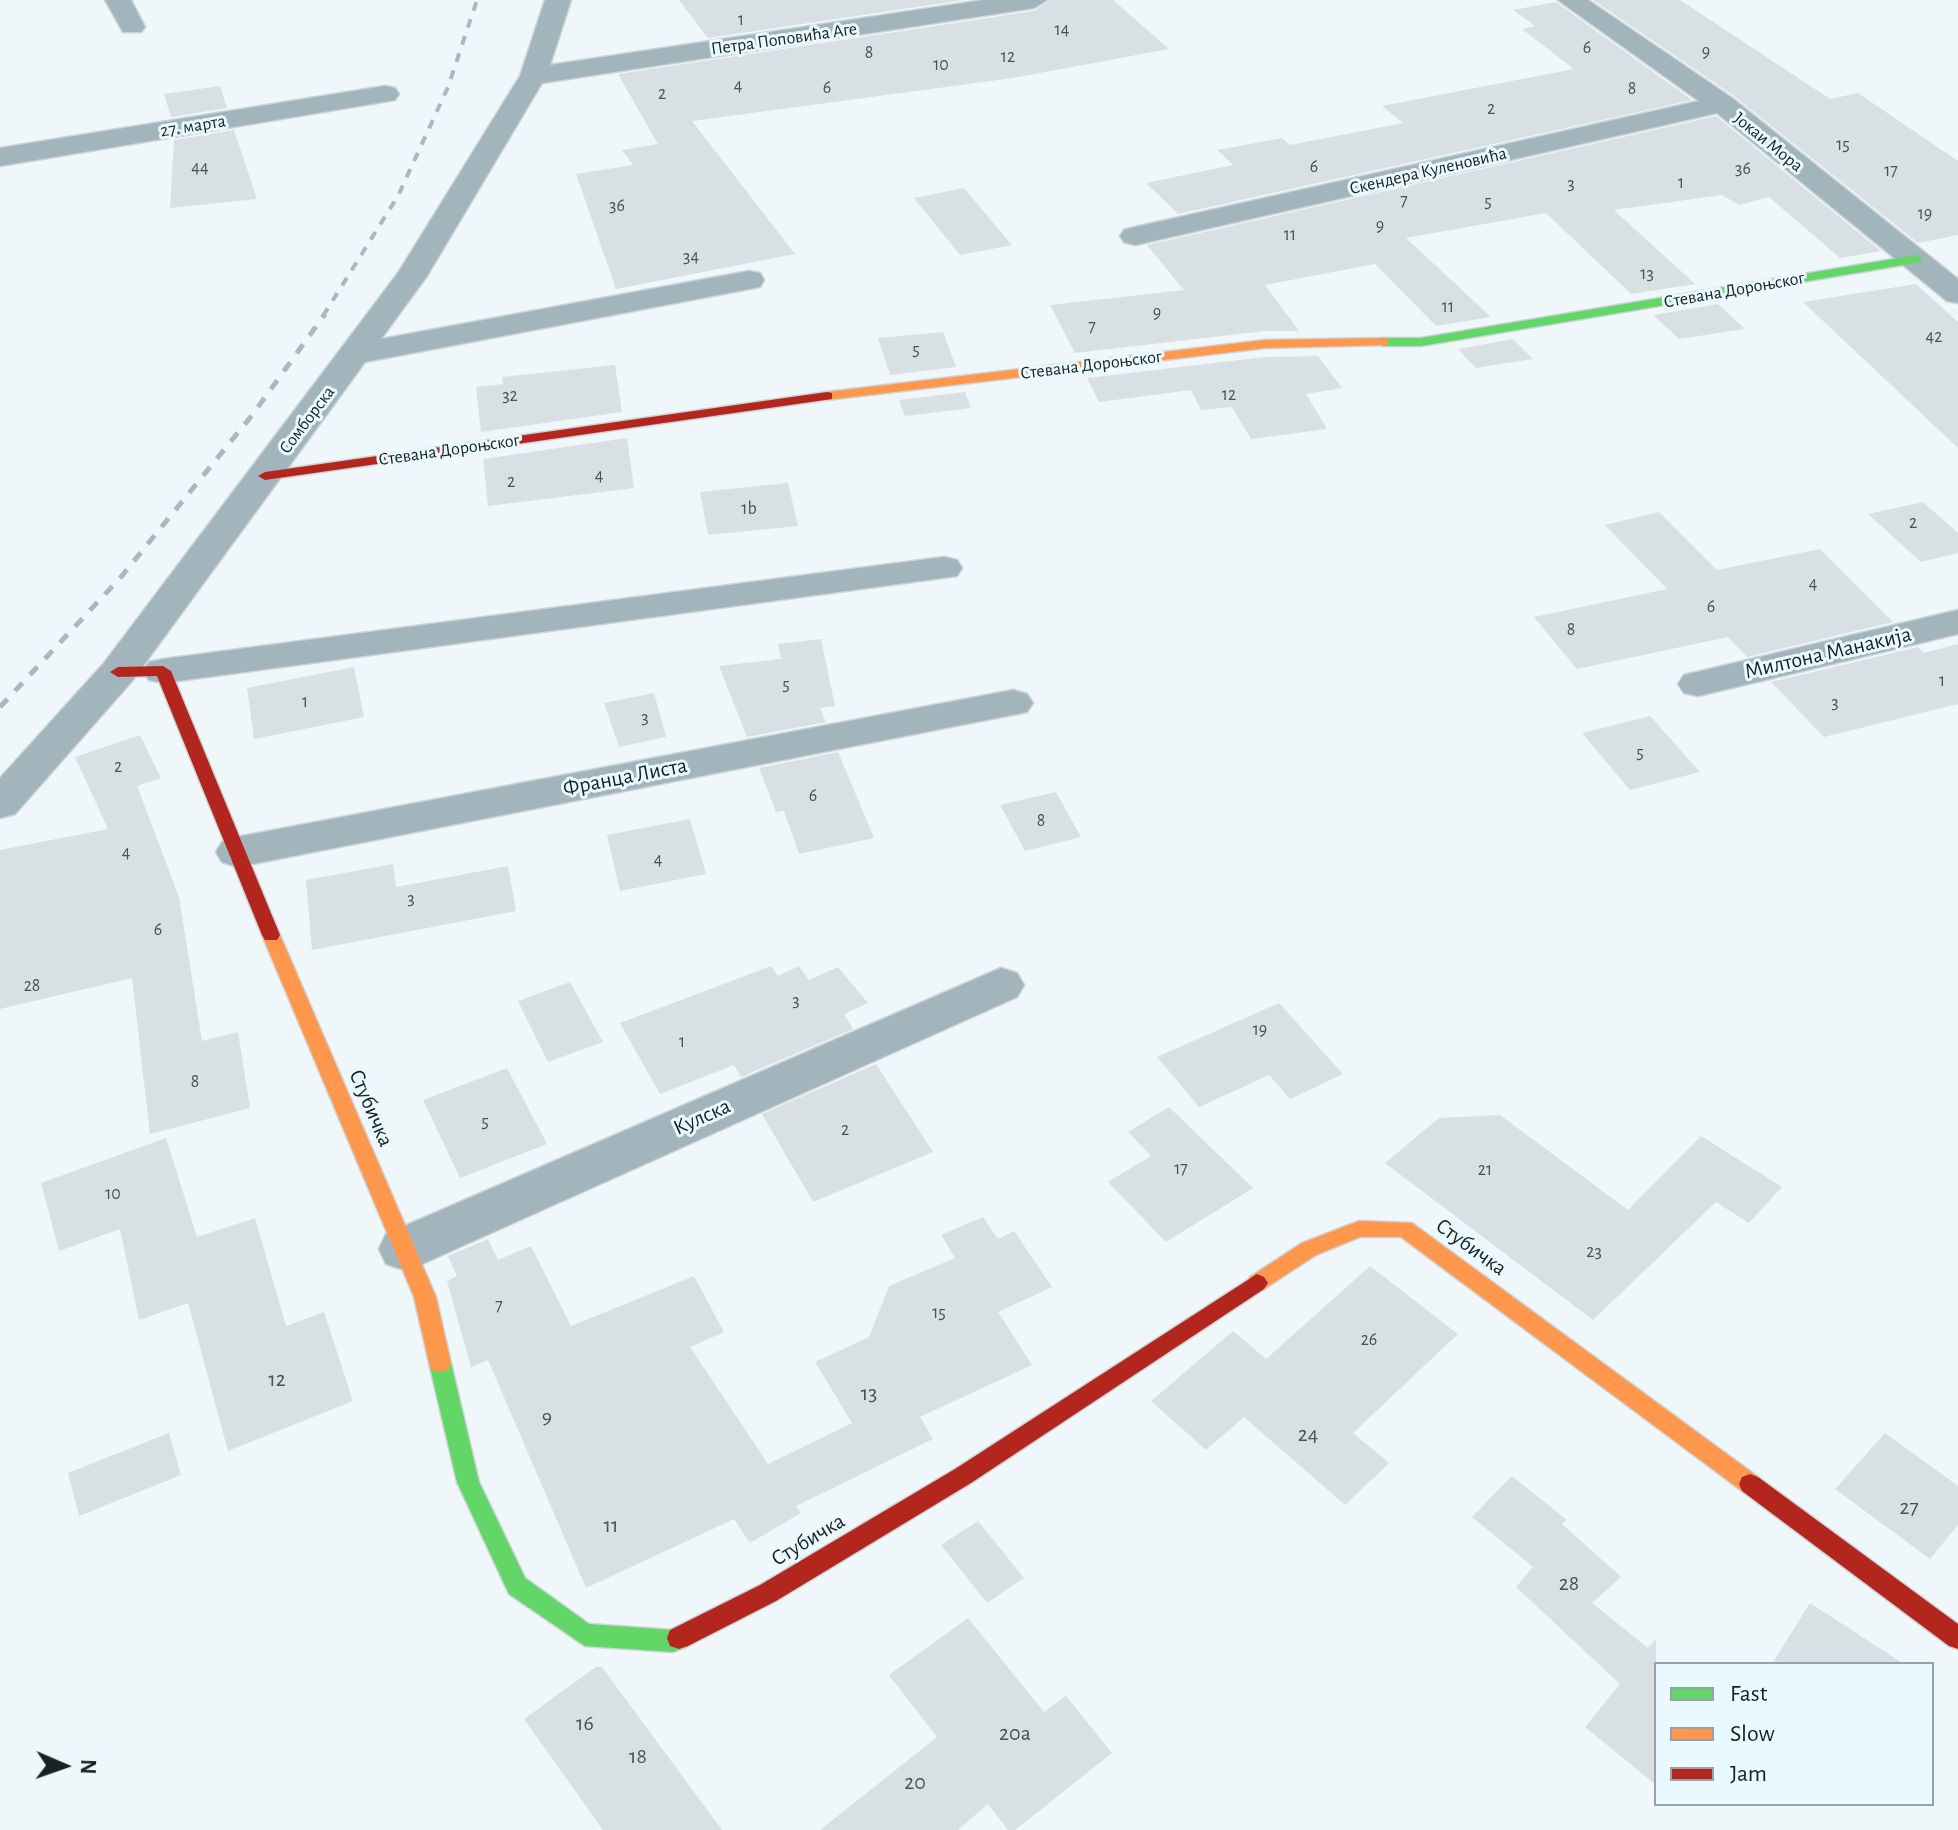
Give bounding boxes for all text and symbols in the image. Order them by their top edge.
house number: 1 [738,9,744,31]
street label: Петра Поповића Аге [710,18,858,60]
house number: 14 [1055,19,1069,41]
house number: 6 [1583,37,1591,59]
house number: 9 [1702,41,1710,63]
house number: 8 [865,42,873,64]
house number: 12 [1001,46,1015,68]
house number: 10 [933,54,949,76]
house number: 4 [734,75,742,97]
house number: 6 [823,77,831,99]
house number: 8 [1628,78,1636,100]
house number: 2 [658,83,666,105]
house number: 2 [1487,98,1495,120]
street label: Јокаи Мора [1729,107,1807,177]
street label: 27. марта [159,110,227,142]
house number: 15 [1836,134,1850,156]
street label: Скендера Куленовића [1347,142,1509,200]
house number: 6 [1310,156,1318,178]
house number: 44 [191,157,209,179]
house number: 36 [1735,158,1751,180]
house number: 17 [1884,160,1898,182]
house number: 1 [1678,172,1684,194]
house number: 3 [1567,173,1575,195]
house number: 7 [1400,190,1408,212]
house number: 5 [1484,191,1492,213]
house number: 36 [609,195,625,217]
house number: 19 [1918,203,1932,225]
house number: 9 [1376,215,1384,237]
house number: 11 [1284,224,1296,246]
house number: 34 [683,246,699,268]
house number: 13 [1640,263,1654,285]
street label: Стевана Дороњског [1662,267,1806,313]
house number: 11 [1442,296,1454,318]
house number: 9 [1153,302,1161,324]
house number: 7 [1088,316,1096,338]
house number: 42 [1926,326,1942,348]
house number: 5 [912,339,920,361]
street label: Стевана Дороњског [1019,346,1163,384]
street label: Сомборска [275,382,339,458]
house number: 12 [1222,384,1236,406]
house number: 32 [502,385,518,407]
street label: Стевана Дороњског [377,429,521,471]
house number: 4 [595,465,603,487]
house number: 2 [507,471,515,493]
house number: 1b [741,498,757,520]
house number: 2 [1909,512,1917,534]
house number: 4 [1809,573,1817,595]
house number: 6 [1707,596,1715,618]
house number: 8 [1567,619,1575,641]
street label: Милтона Манакија [1742,621,1914,685]
house number: 1 [1939,670,1945,692]
house number: 5 [782,674,790,696]
house number: 1 [302,691,308,713]
house number: 3 [1831,692,1839,714]
house number: 3 [641,707,649,729]
house number: 5 [1636,742,1644,764]
street label: Франца Листа [561,752,689,802]
house number: 2 [114,756,122,778]
house number: 6 [809,785,817,807]
house number: 8 [1037,810,1045,832]
house number: 4 [122,842,130,864]
house number: 4 [654,849,662,871]
house number: 3 [407,888,415,910]
house number: 6 [154,919,162,941]
house number: 28 [24,975,40,997]
house number: 3 [792,990,800,1012]
house number: 19 [1253,1019,1267,1041]
house number: 1 [679,1031,685,1053]
street label: Стубичка [343,1065,399,1151]
house number: 8 [191,1071,199,1093]
street label: Кулска [669,1093,735,1141]
house number: 5 [481,1111,489,1133]
house number: 2 [841,1119,849,1141]
house number: 17 [1174,1158,1188,1180]
house number: 21 [1478,1159,1492,1181]
house number: 10 [105,1183,121,1205]
street label: Стубичка [1430,1212,1512,1282]
house number: 23 [1586,1241,1602,1263]
house number: 7 [495,1295,503,1317]
house number: 15 [932,1302,946,1324]
house number: 26 [1361,1329,1377,1351]
house number: 12 [268,1366,286,1392]
house number: 13 [861,1380,877,1406]
house number: 9 [542,1403,552,1429]
house number: 24 [1298,1421,1318,1447]
house number: 27 [1899,1494,1919,1520]
street label: Стубичка [766,1508,850,1572]
house number: 11 [603,1512,619,1538]
house number: 28 [1559,1570,1579,1596]
legend [1654,1662,1934,1806]
text: Fast [1730,1682,1767,1706]
house number: 16 [576,1710,594,1736]
house number: 20a [999,1720,1031,1746]
text: Slow [1730,1722,1775,1746]
north arrow [24,1726,104,1806]
house number: 18 [629,1743,647,1769]
text: N [77,1759,99,1775]
text: Jam [1730,1762,1767,1786]
house number: 20 [904,1769,926,1795]

